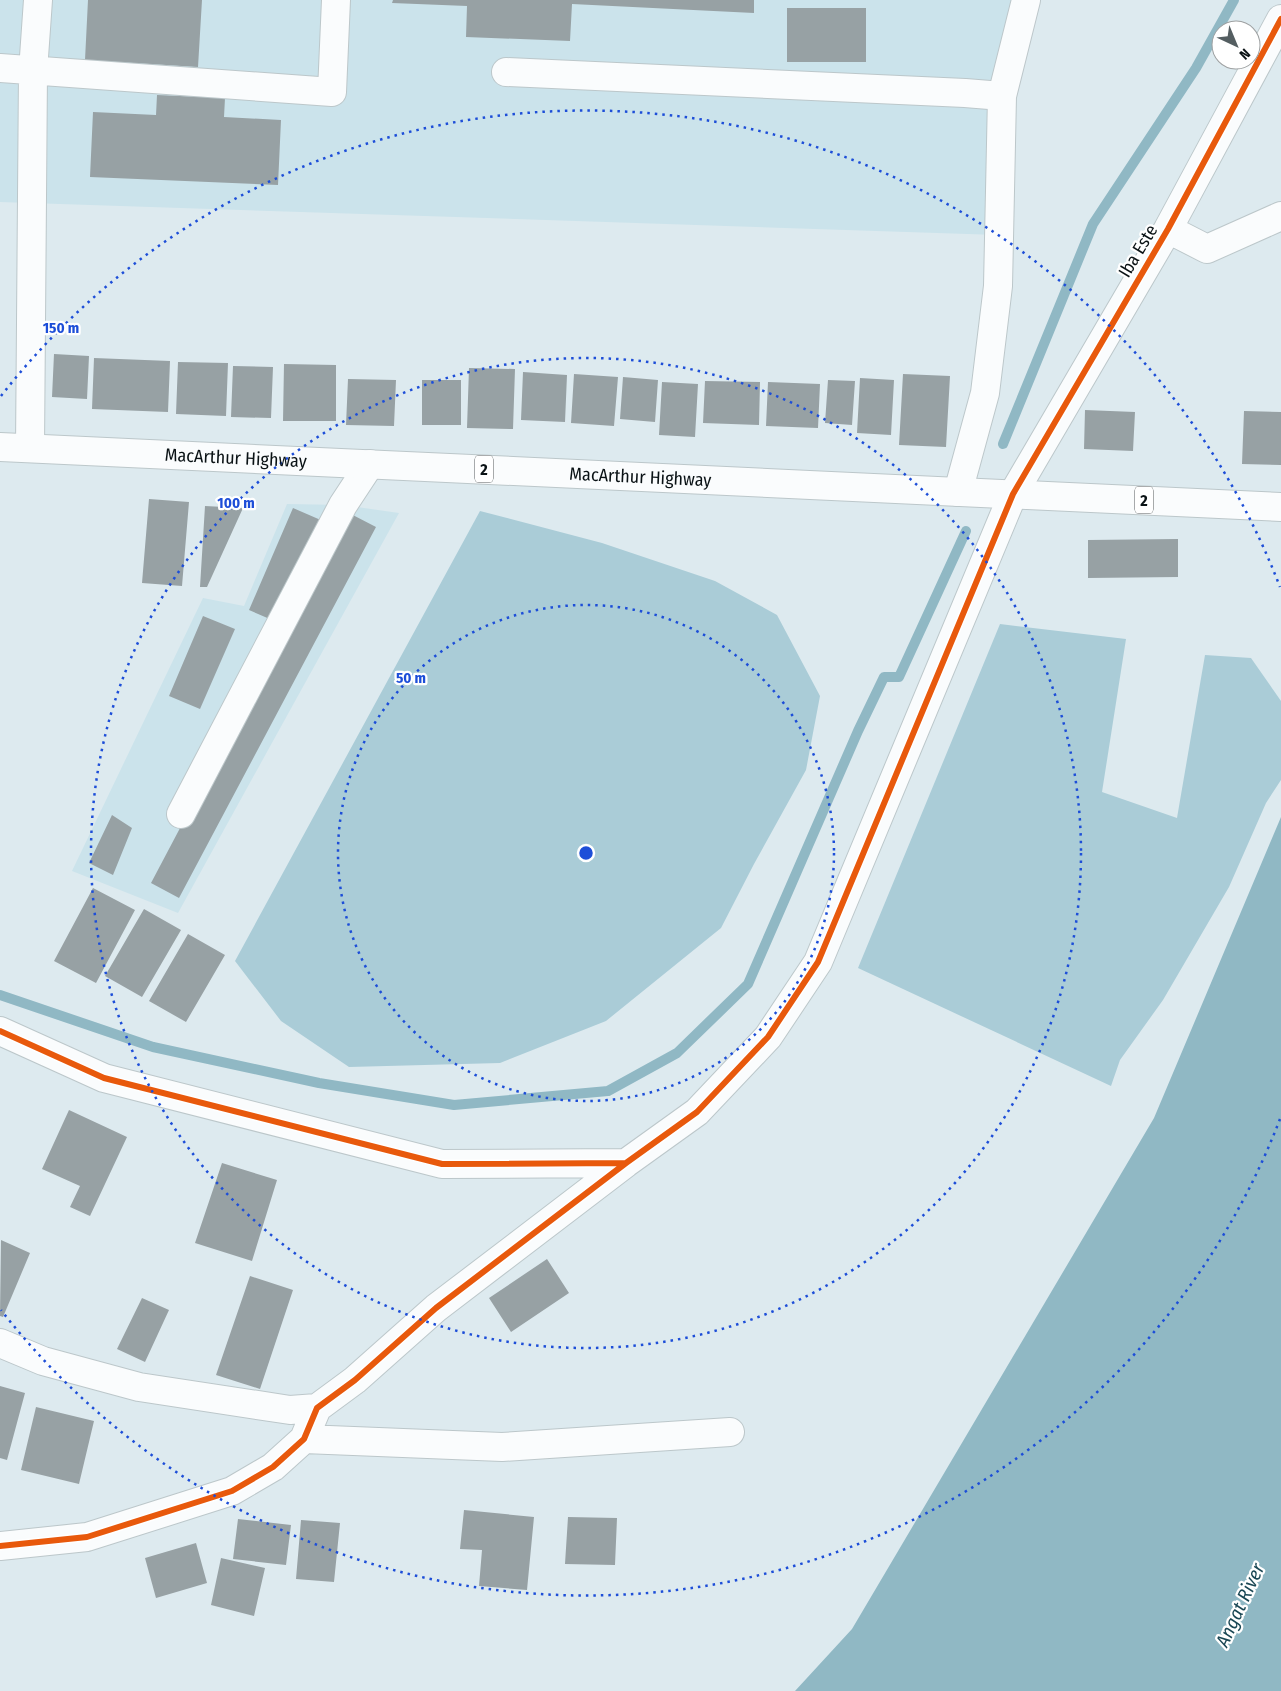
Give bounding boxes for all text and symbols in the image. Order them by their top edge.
north arrow [1211,20,1261,70]
text: N [1236,45,1254,63]
street label: Iba Este [1114,221,1162,281]
text: 150 m [43,319,79,337]
street label: MacArthur Highway [164,444,307,472]
road number: 2 [475,456,493,482]
street label: MacArthur Highway [569,463,712,491]
road number: 2 [1135,486,1153,514]
text: 100 m [217,494,255,512]
text: 50 m [396,669,426,687]
centre of rings [577,844,595,862]
water label: Angat River [1210,1558,1270,1651]

